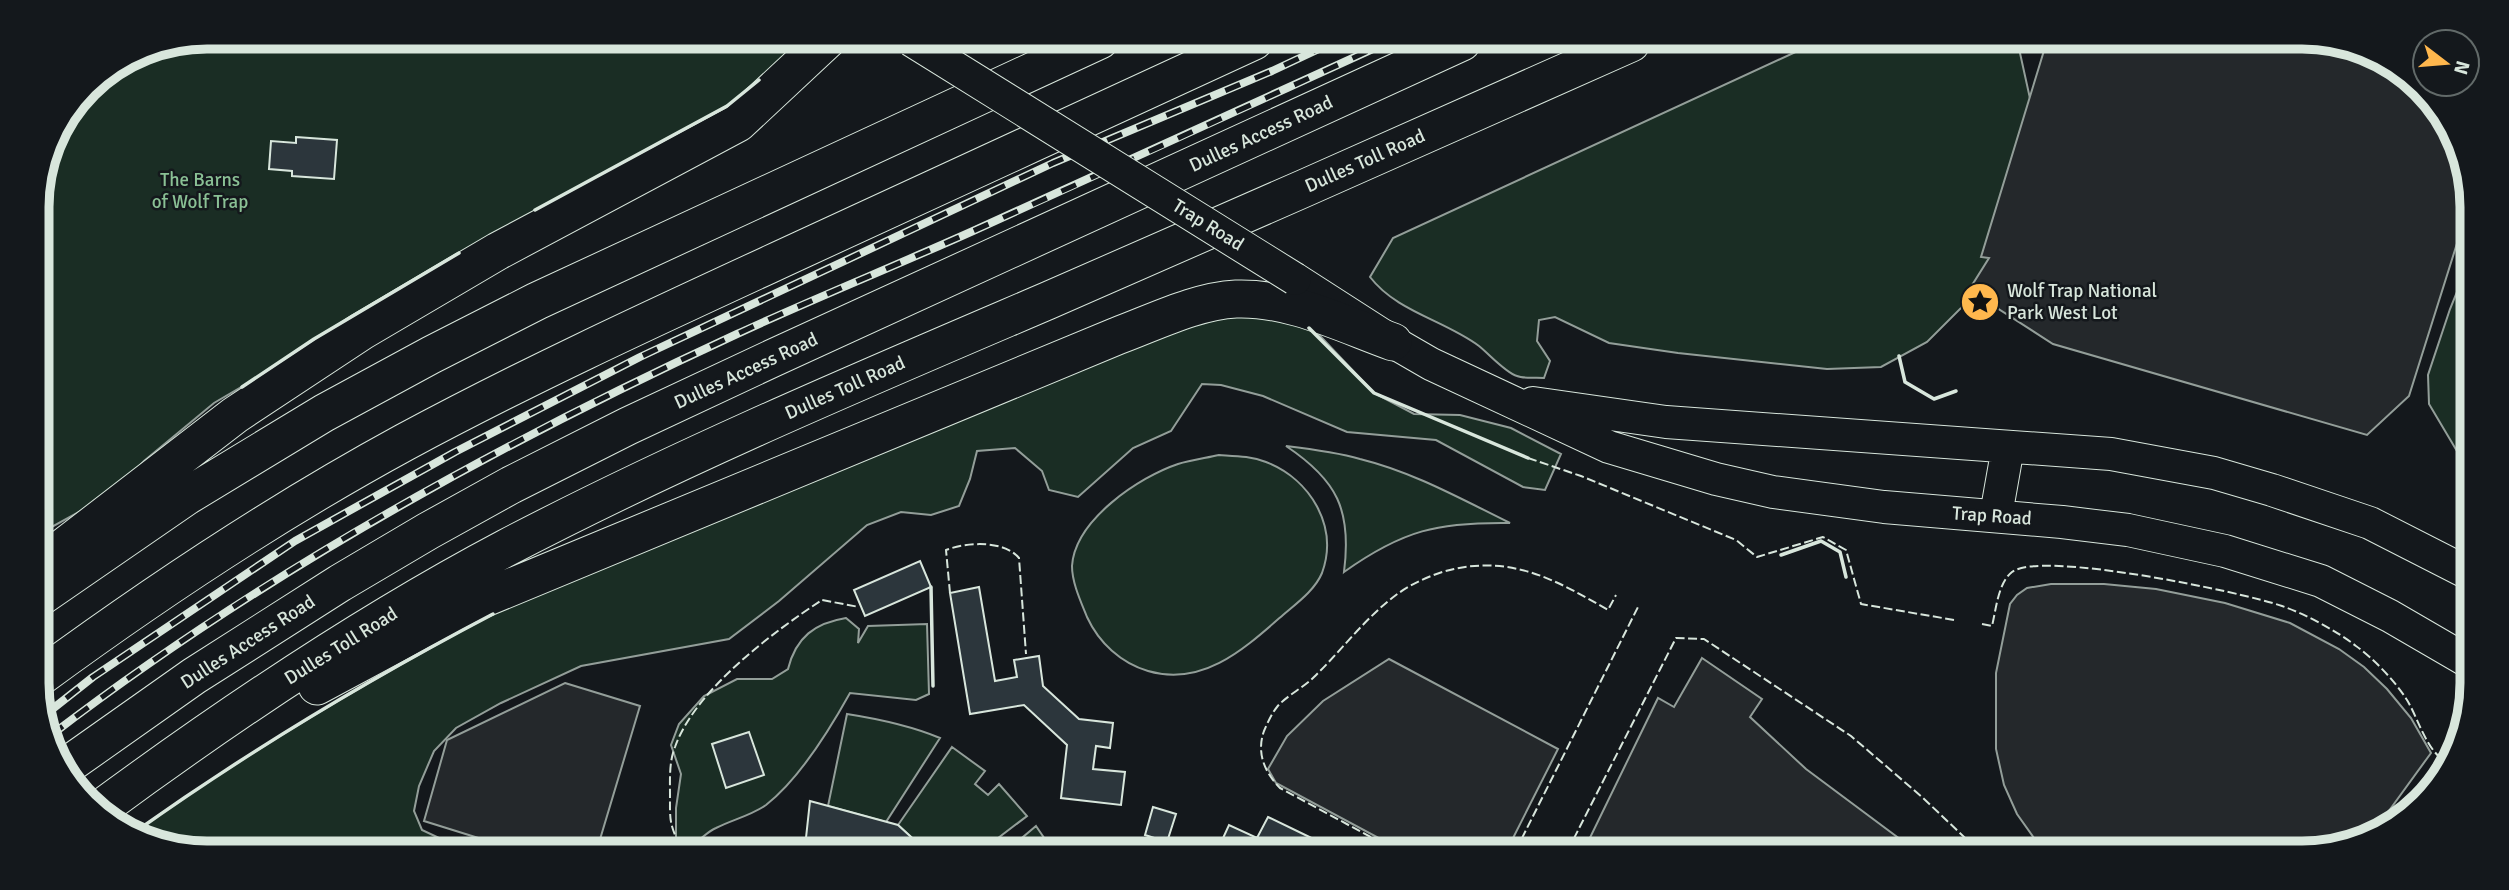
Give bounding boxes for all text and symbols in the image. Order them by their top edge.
north arrow [2411,28,2481,98]
text: N [2448,58,2475,77]
street label: Dulles Access Road [1185,90,1337,178]
street label: Dulles Toll Road [1301,124,1429,198]
park label: The Barns of Wolf Trap [152,168,248,214]
street label: Trap Road [1168,194,1248,256]
place label: Wolf Trap National Park West Lot [2007,279,2157,325]
place icon: Wolf Trap National Park West Lot [1959,281,2001,323]
street label: Dulles Access Road [670,327,822,415]
street label: Dulles Toll Road [781,351,909,425]
street label: Trap Road [1951,501,2033,531]
street label: Dulles Access Road [176,590,320,694]
street label: Dulles Toll Road [280,602,402,690]

